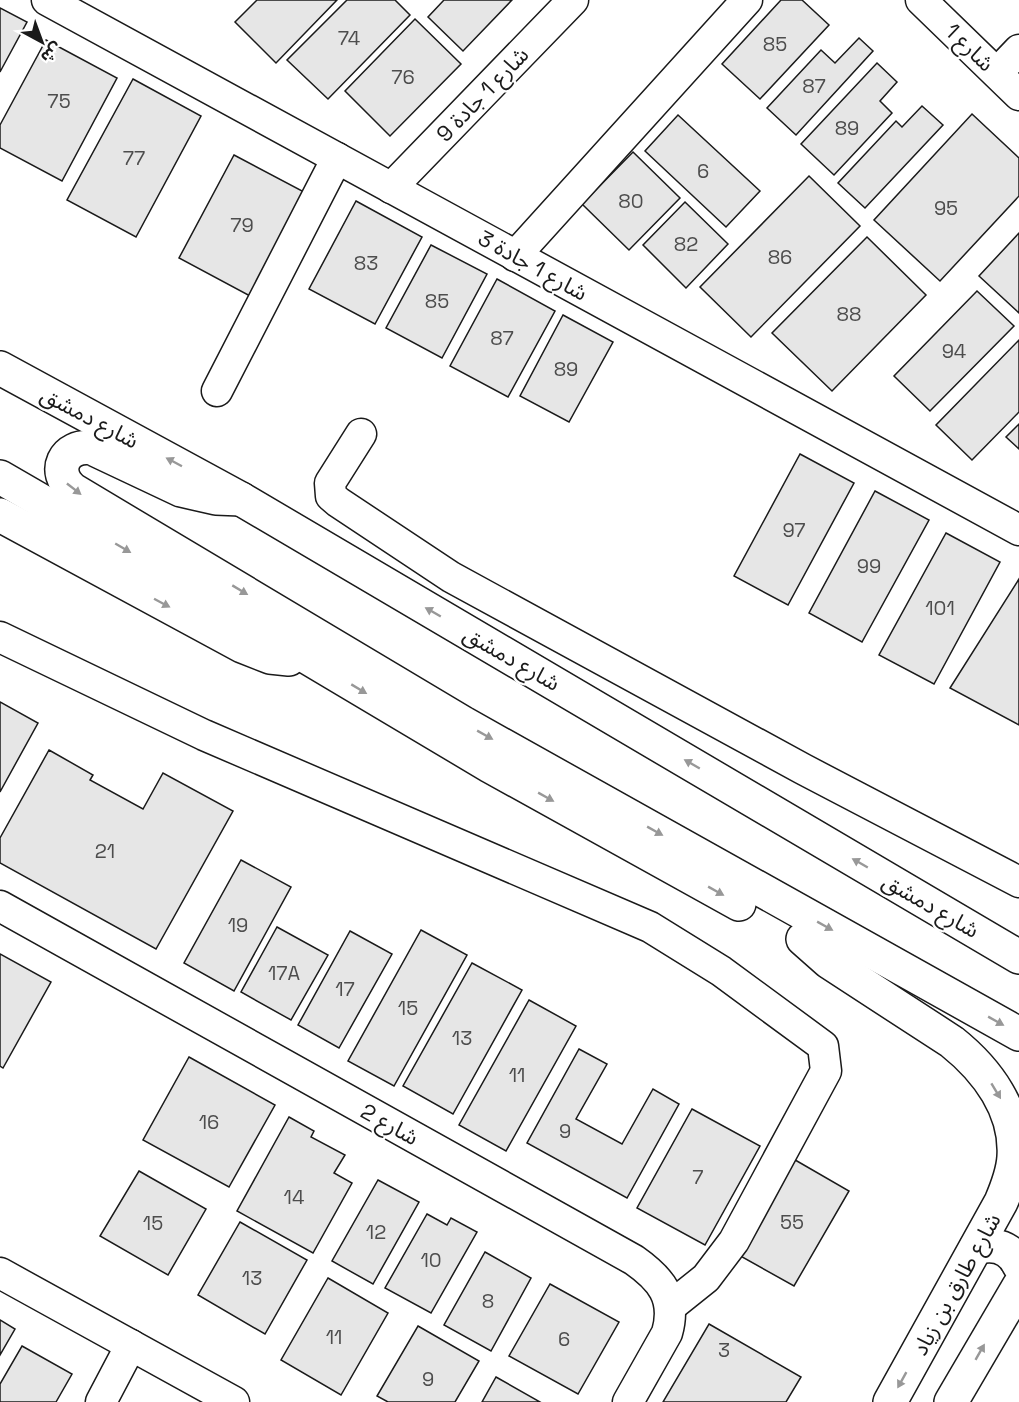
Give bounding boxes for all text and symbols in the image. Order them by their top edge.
north arrow [12,12,72,72]
street label: شارع 1 [937,17,1000,79]
house number: 74 [338,25,360,51]
house number: 85 [763,31,787,57]
text: ش [36,38,67,68]
street label: شارع 1 جادة 9 [430,41,536,149]
house number: 76 [391,64,415,90]
house number: 87 [802,73,826,99]
house number: 75 [47,88,71,114]
house number: 89 [835,115,859,141]
house number: 77 [123,145,145,171]
house number: 6 [697,158,709,184]
house number: 80 [618,188,644,214]
house number: 95 [934,195,958,221]
house number: 79 [230,212,254,238]
street label: شارع 1 جادة 3 [472,223,593,309]
house number: 82 [674,231,698,257]
house number: 86 [768,244,792,270]
house number: 83 [354,250,378,276]
house number: 85 [425,288,449,314]
house number: 88 [837,301,861,327]
house number: 87 [490,325,514,351]
house number: 94 [942,338,966,364]
house number: 89 [554,356,578,382]
street label: شارع دمشق [35,380,144,457]
one-way arrow [165,457,182,467]
one-way arrow [66,482,82,495]
house number: 97 [782,517,806,543]
one-way arrow [115,543,132,553]
house number: 99 [857,553,881,579]
one-way arrow [232,584,248,595]
house number: 101 [925,595,955,621]
one-way arrow [154,598,171,608]
one-way arrow [424,607,441,617]
street label: شارع دمشق [457,619,565,699]
one-way arrow [351,683,367,694]
one-way arrow [477,730,493,741]
one-way arrow [684,759,700,770]
one-way arrow [538,792,555,802]
one-way arrow [647,825,663,836]
house number: 21 [95,838,115,864]
one-way arrow [851,858,868,868]
street label: شارع دمشق [876,866,984,946]
one-way arrow [708,886,725,896]
house number: 19 [228,912,248,938]
one-way arrow [817,921,834,931]
house number: 17A [268,960,301,986]
house number: 17 [335,976,355,1002]
house number: 15 [398,995,418,1021]
one-way arrow [988,1016,1005,1026]
house number: 13 [452,1025,472,1051]
house number: 11 [509,1062,525,1088]
one-way arrow [991,1083,1002,1099]
street label: شارع 2 [355,1097,424,1154]
house number: 16 [199,1109,219,1135]
house number: 9 [559,1118,571,1144]
house number: 7 [692,1164,704,1190]
house number: 14 [284,1184,304,1210]
street label: شارع طارق بن زياد [905,1208,1009,1362]
house number: 55 [780,1209,804,1235]
house number: 15 [143,1210,163,1236]
house number: 12 [366,1219,386,1245]
house number: 10 [420,1247,442,1273]
house number: 13 [242,1265,262,1291]
house number: 8 [482,1288,494,1314]
house number: 11 [326,1324,342,1350]
house number: 6 [558,1326,570,1352]
house number: 3 [718,1337,730,1363]
one-way arrow [975,1344,986,1360]
house number: 9 [422,1366,434,1392]
one-way arrow [897,1372,908,1388]

